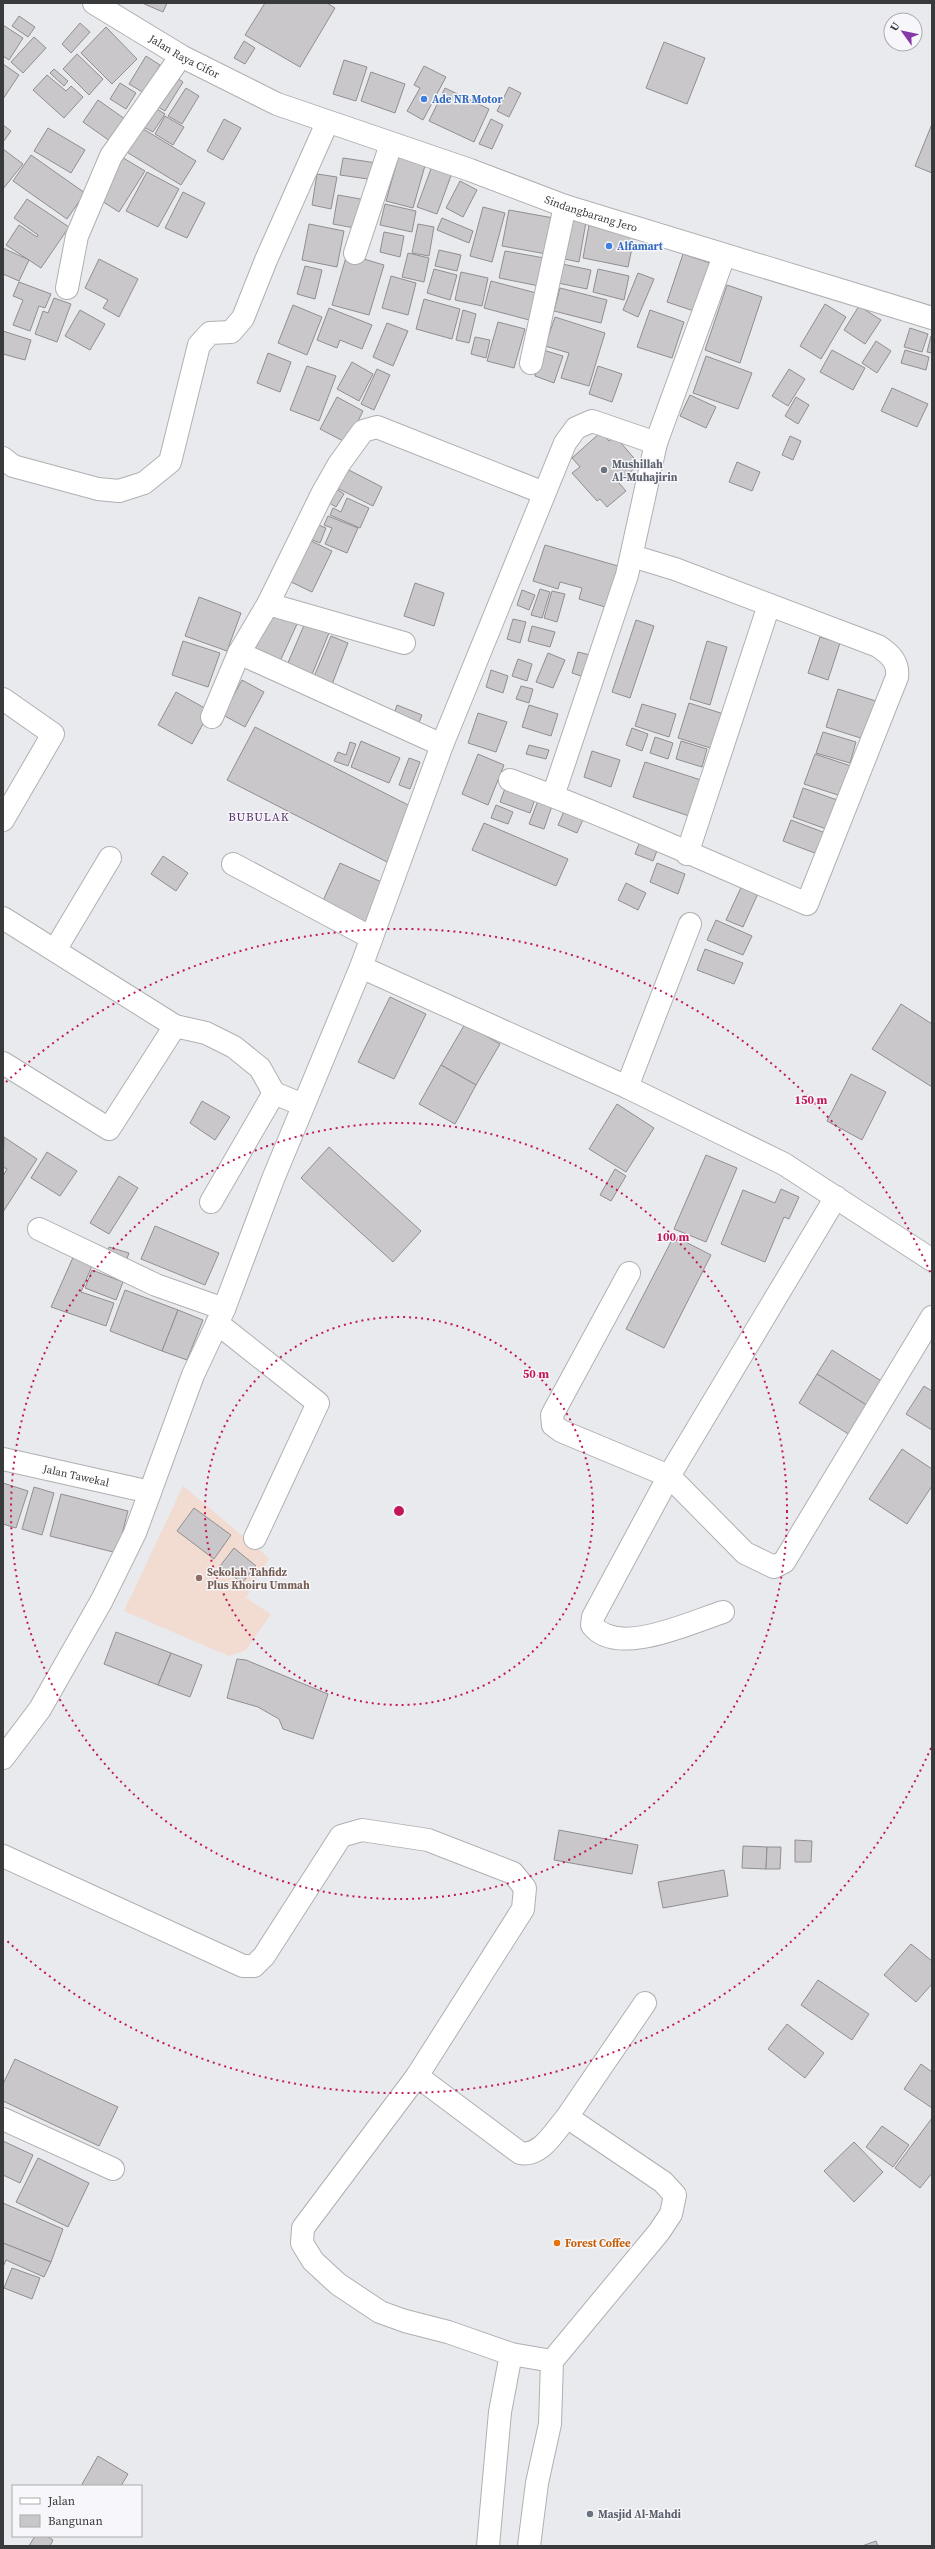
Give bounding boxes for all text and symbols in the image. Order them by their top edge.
north arrow [883,12,923,52]
text: U [887,19,904,34]
street label: Jalan Raya Cifor [145,30,223,82]
place label: Ade NR Motor [432,92,503,107]
marker: Ade NR Motor [419,94,429,104]
street label: Sindangbarang Jero [543,192,639,235]
place label: Alfamart [617,239,664,254]
marker: Alfamart [604,241,614,251]
place label: Mushillah Al-Muhajirin [612,457,678,485]
marker: Mushillah Al-Muhajirin [599,465,609,475]
district label: BUBULAK [228,809,290,825]
text: 150 m [795,1092,828,1108]
text: 100 m [657,1229,690,1245]
text: 50 m [523,1366,549,1382]
street label: Jalan Tawekal [41,1461,111,1490]
centre of rings [392,1504,406,1518]
place label: Sekolah Tahfidz Plus Khoiru Ummah [207,1565,310,1593]
marker: Sekolah Tahfidz Plus Khoiru Ummah [194,1573,204,1583]
place label: Forest Coffee [565,2236,631,2251]
marker: Forest Coffee [552,2238,562,2248]
legend [12,2485,142,2537]
text: Jalan [47,2493,75,2509]
place label: Masjid Al-Mahdi [598,2507,682,2522]
marker: Masjid Al-Mahdi [585,2509,595,2519]
text: Bangunan [48,2513,103,2529]

